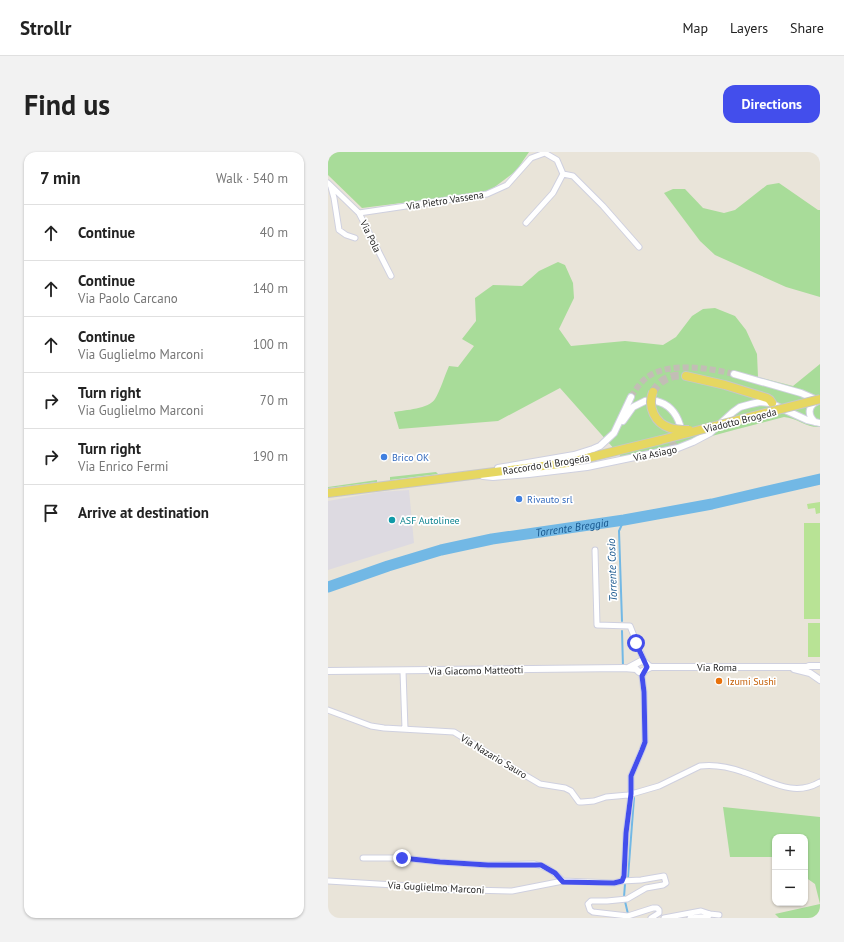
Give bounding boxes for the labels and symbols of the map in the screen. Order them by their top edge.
street label: Via Pietro Vassena [405,188,485,213]
street label: Via Pola [357,217,384,255]
street label: Viadotto Brogeda [702,405,778,436]
street label: Via Asiago [631,443,678,465]
place label: Brico OK [392,451,429,464]
street label: Raccordo di Brogeda [502,451,590,478]
marker: Brico OK [379,452,389,462]
place label: Rivauto srl [527,493,573,506]
marker: Rivauto srl [514,494,524,504]
place label: ASF Autolinee [400,514,460,527]
marker: ASF Autolinee [387,515,397,525]
water label: Torrente Breggia [535,515,610,540]
water label: Torrente Cosio [604,538,620,602]
route start [627,634,645,652]
street label: Via Roma [696,661,737,674]
street label: Via Giacomo Matteotti [427,663,524,678]
place label: Izumi Sushi [727,675,776,688]
marker: Izumi Sushi [714,676,724,686]
street label: Via Nazario Sauro [457,731,530,781]
route end [393,849,411,867]
street label: Via Guglielmo Marconi [386,878,485,897]

